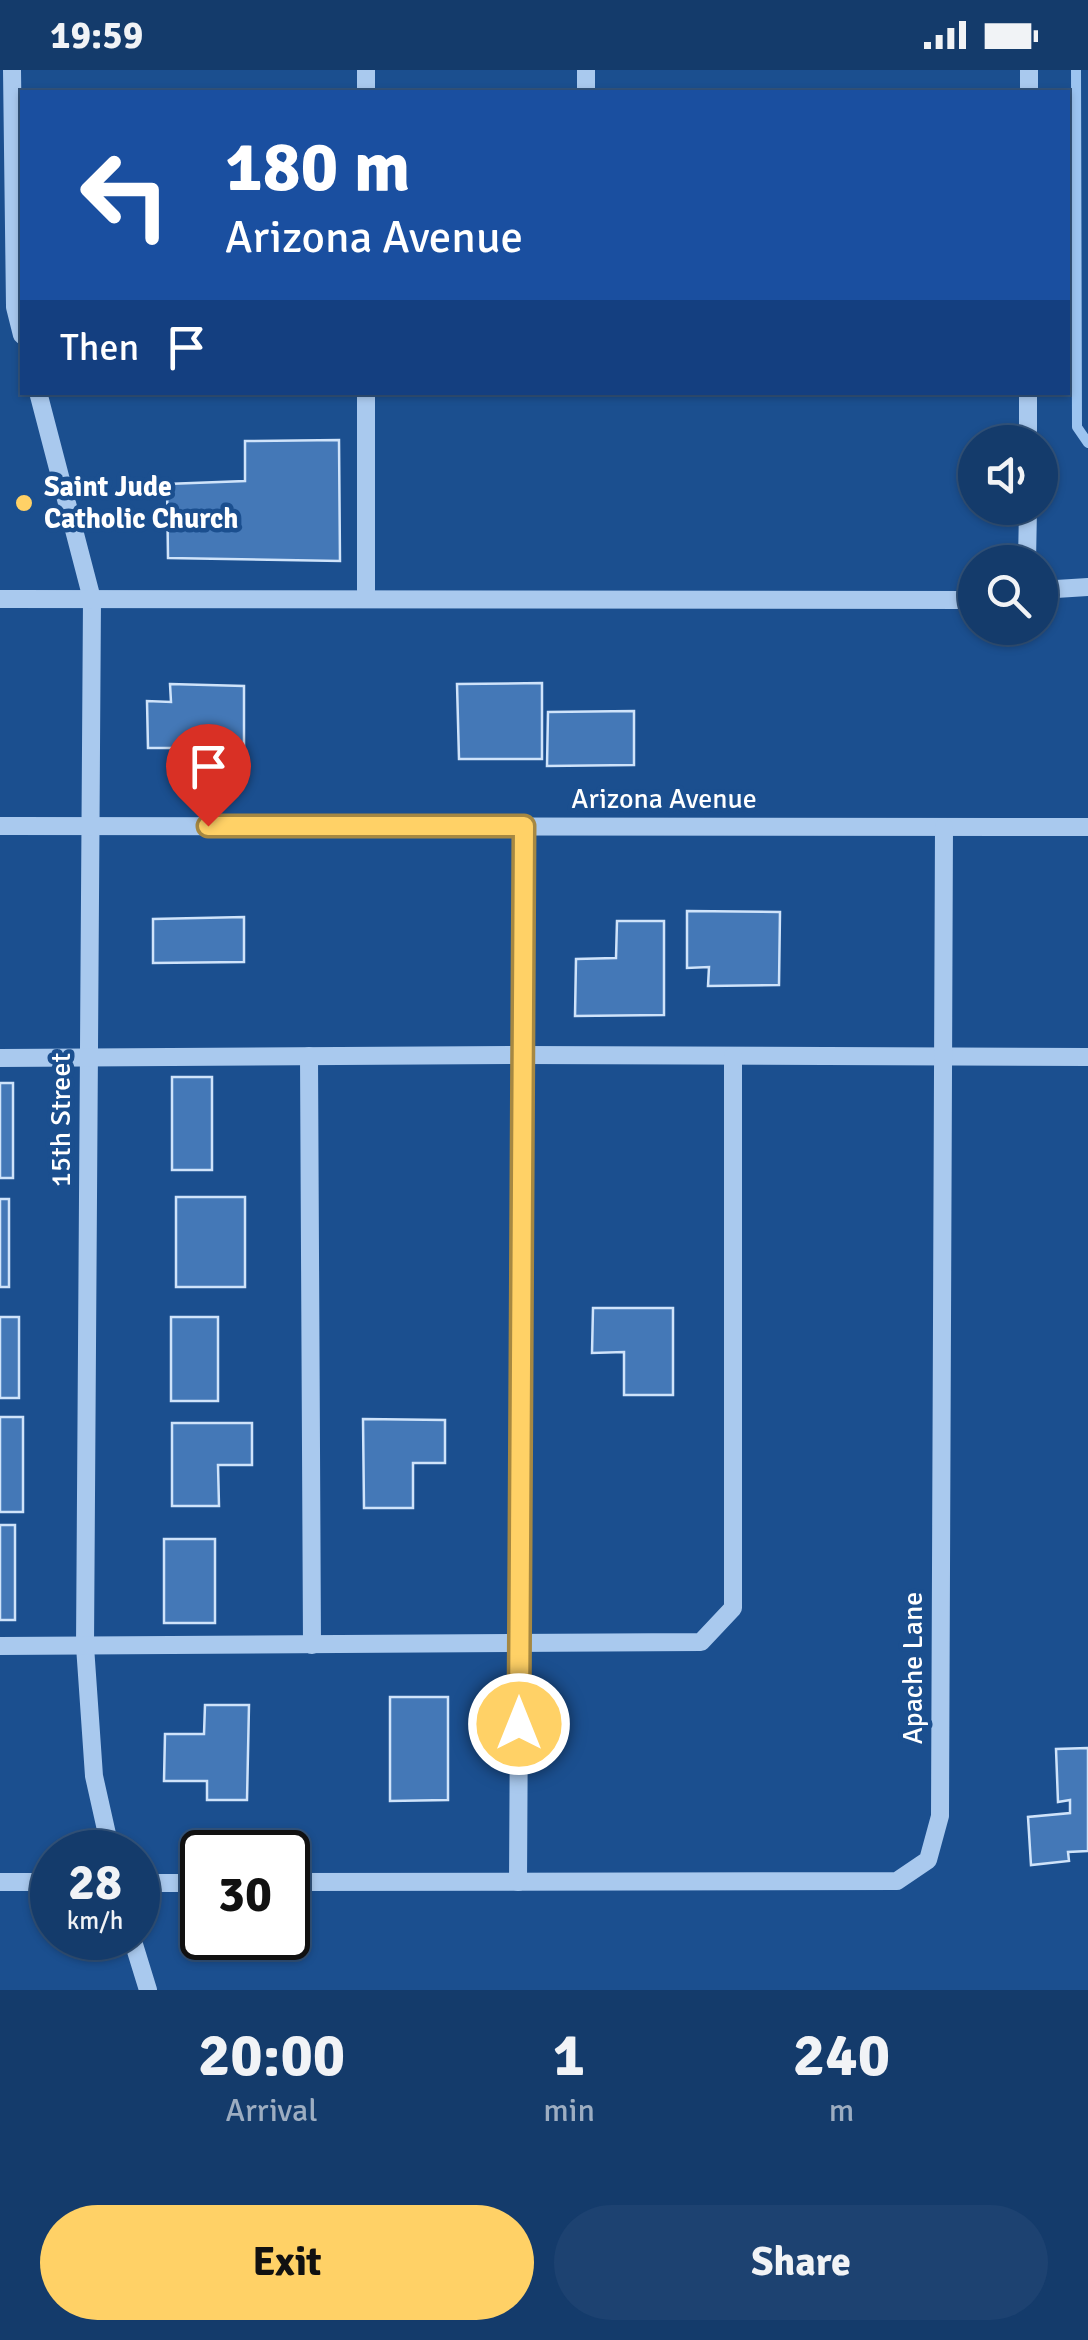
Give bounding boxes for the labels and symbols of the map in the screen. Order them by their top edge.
place label: Saint Jude Catholic Church [44,470,239,536]
marker: Saint Jude Catholic Church [13,492,35,514]
pin [166,724,251,827]
street label: Arizona Avenue [571,782,757,816]
street label: 15th Street [44,1053,78,1187]
street label: Apache Lane [896,1592,930,1744]
position arrow [467,1672,571,1776]
speed limit sign: 30 [180,1830,310,1960]

